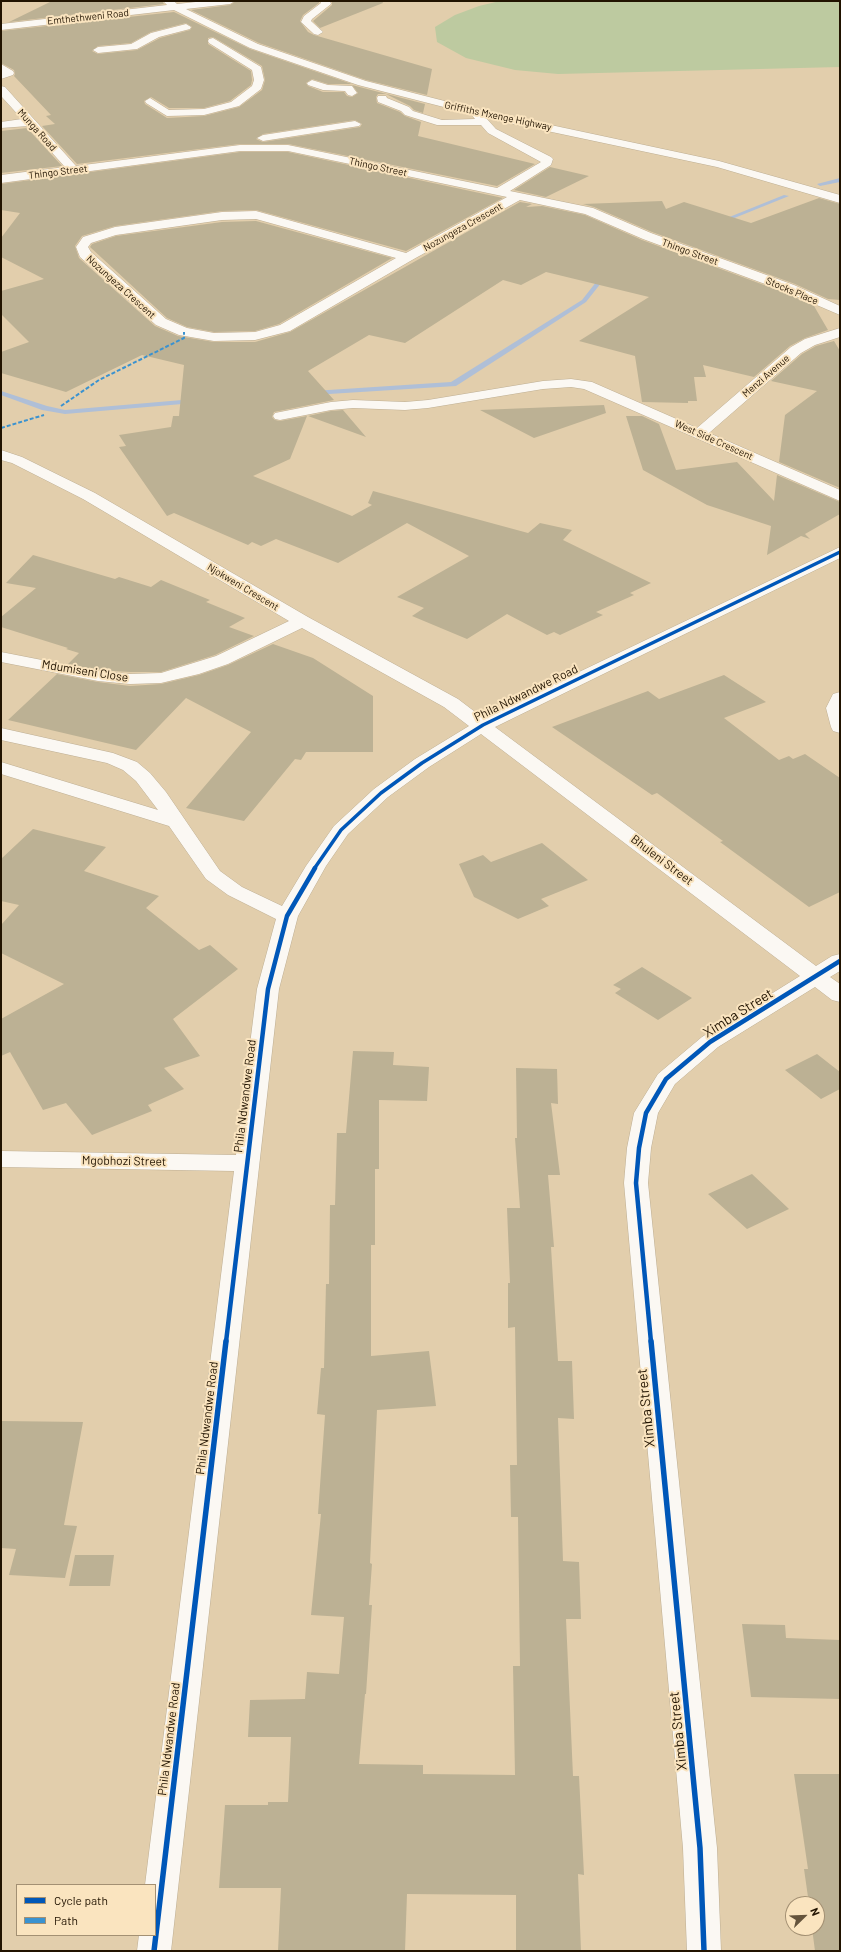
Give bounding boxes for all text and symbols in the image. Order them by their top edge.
street label: Emthethweni Road [47,7,129,27]
street label: Griffiths Mxenge Highway [443,99,553,133]
street label: Munga Road [15,106,59,154]
street label: Thingo Street [348,155,408,179]
street label: Thingo Street [28,162,88,182]
street label: Nozungeza Crescent [421,200,505,254]
street label: Thingo Street [660,236,720,268]
street label: Nozungeza Crescent [84,253,158,321]
street label: Stocks Place [764,275,820,307]
street label: Menzi Avenue [740,352,792,400]
street label: West Side Crescent [673,417,755,463]
street label: Njokweni Crescent [205,561,281,613]
street label: Mdumiseni Close [41,657,129,685]
street label: Phila Ndwandwe Road [472,662,580,724]
street label: Bhuleni Street [628,832,696,888]
street label: Ximba Street [700,985,776,1041]
street label: Phila Ndwandwe Road [231,1039,259,1153]
street label: Mgobhozi Street [82,1153,166,1169]
street label: Phila Ndwandwe Road [193,1361,221,1475]
street label: Ximba Street [634,1368,658,1448]
street label: Phila Ndwandwe Road [155,1682,183,1796]
street label: Ximba Street [666,1691,690,1771]
legend [16,1884,156,1936]
text: Cycle path [54,1893,108,1907]
north arrow [785,1896,825,1936]
text: N [808,1906,823,1917]
text: Path [54,1913,78,1927]

